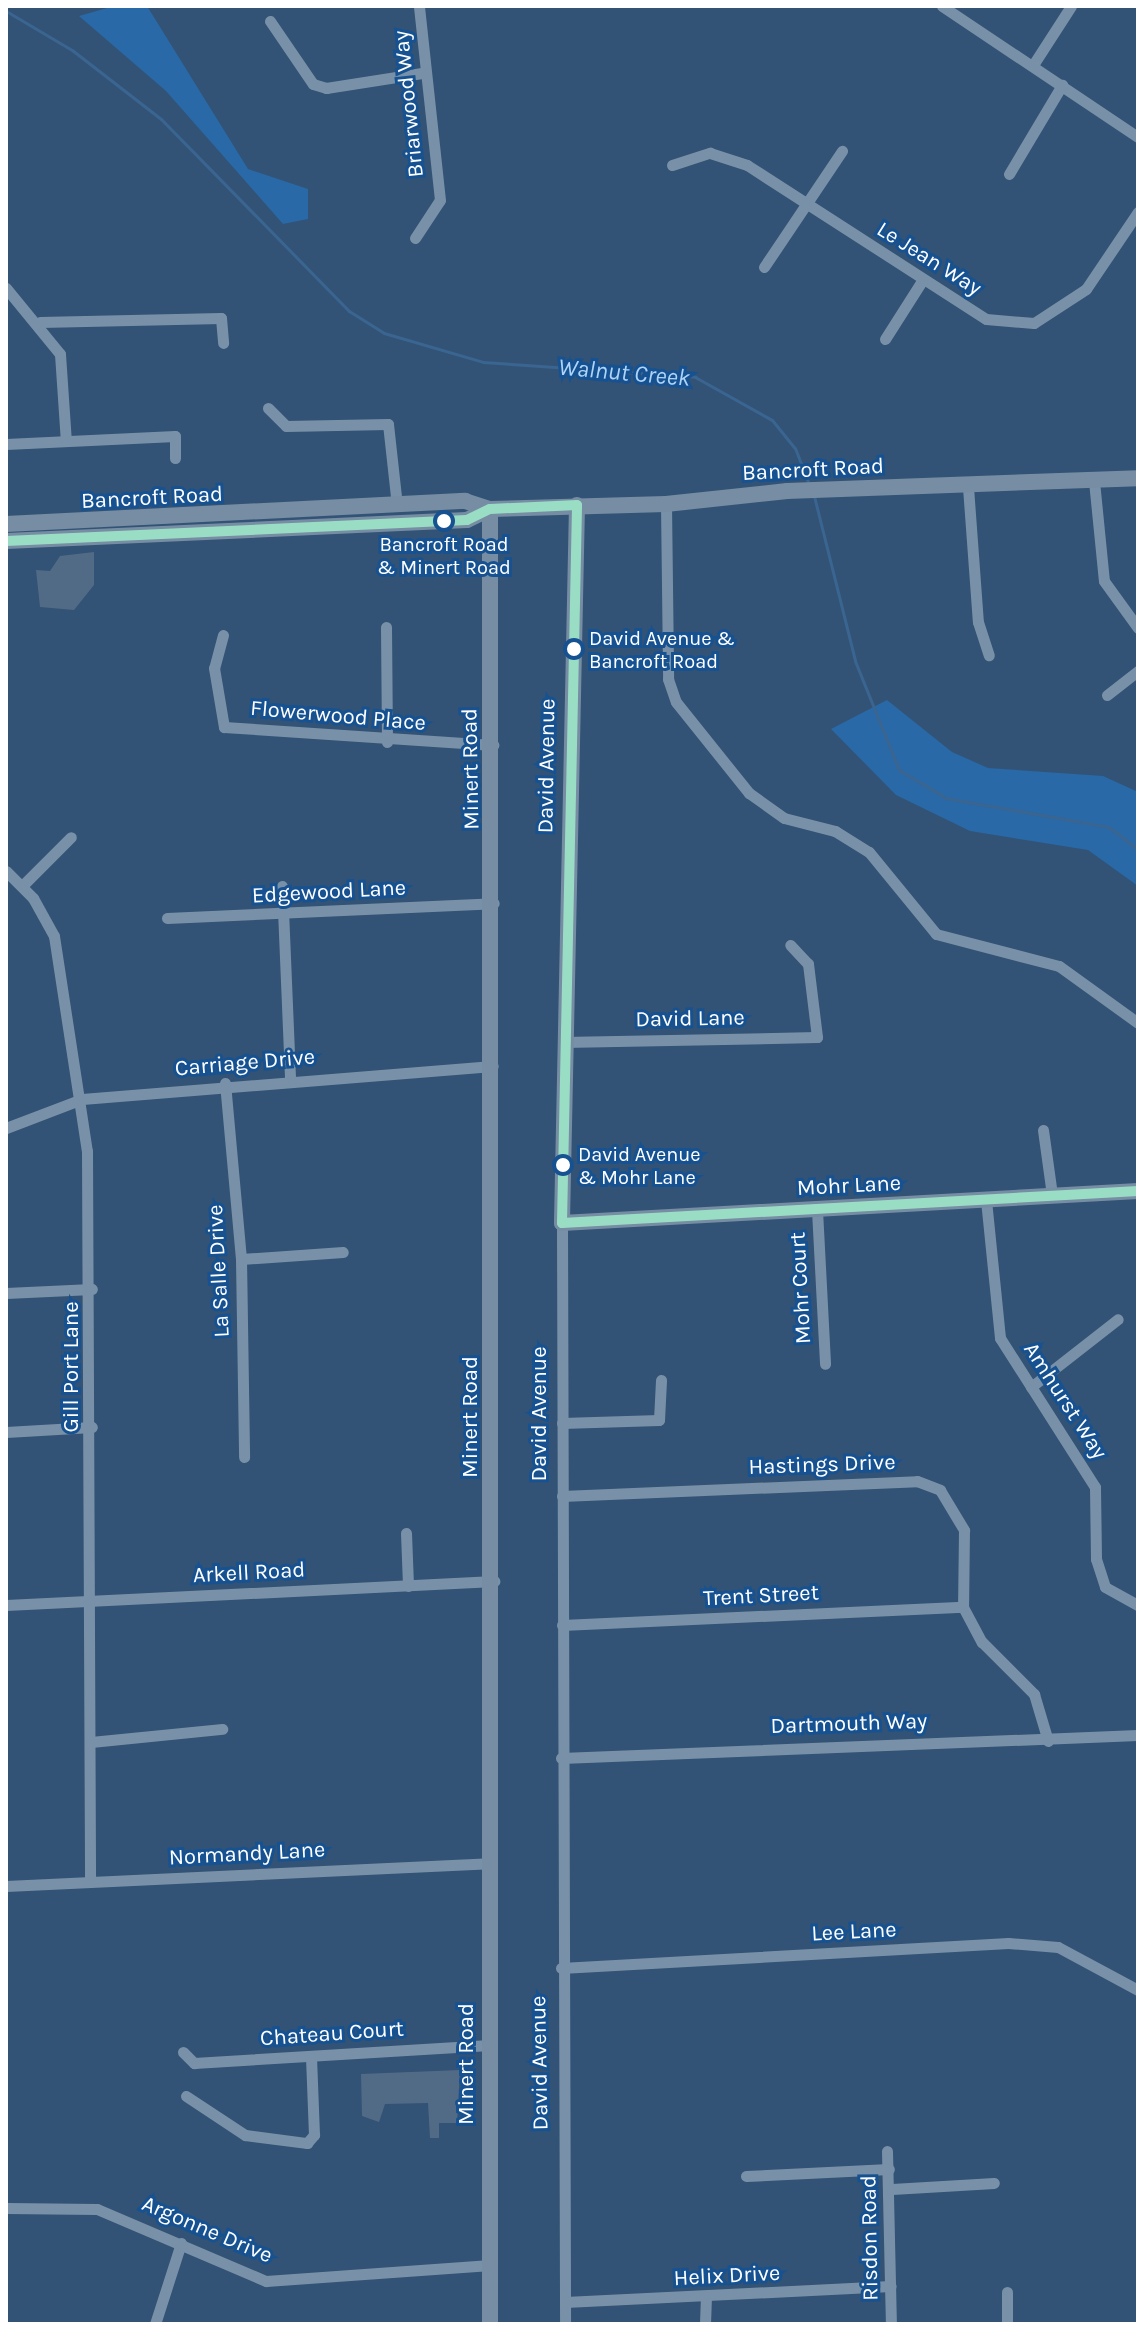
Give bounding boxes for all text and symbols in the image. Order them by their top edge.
street label: Briarwood Way [388,29,430,179]
street label: Le Jean Way [872,216,986,302]
water label: Walnut Creek [557,353,691,393]
street label: Bancroft Road [741,453,885,487]
street label: Bancroft Road [80,481,224,515]
marker: Bancroft Road & Minert Road [436,513,452,529]
place label: Bancroft Road & Minert Road [377,532,511,579]
place label: David Avenue & Bancroft Road [589,626,735,673]
marker: David Avenue & Bancroft Road [566,641,582,657]
street label: Flowerwood Place [249,695,427,737]
street label: David Avenue [533,698,561,834]
street label: Minert Road [457,708,485,830]
street label: Edgewood Lane [251,875,407,909]
street label: David Lane [635,1005,745,1033]
street label: Carriage Drive [174,1044,316,1082]
place label: David Avenue & Mohr Lane [578,1142,701,1189]
marker: David Avenue & Mohr Lane [555,1157,571,1173]
street label: Mohr Lane [796,1170,902,1202]
street label: La Salle Drive [202,1204,236,1338]
street label: Mohr Court [785,1231,817,1345]
street label: Gill Port Lane [59,1302,85,1432]
street label: Amhurst Way [1017,1338,1113,1464]
street label: David Avenue [527,1347,553,1481]
street label: Minert Road [458,1356,484,1478]
street label: Hastings Drive [748,1449,896,1481]
street label: Arkell Road [192,1557,306,1589]
street label: Trent Street [702,1580,820,1612]
street label: Dartmouth Way [770,1708,928,1740]
street label: Normandy Lane [168,1837,326,1871]
street label: Lee Lane [811,1917,897,1947]
street label: David Avenue [526,1995,554,2131]
street label: Minert Road [454,2003,480,2125]
street label: Chateau Court [259,2016,405,2052]
street label: Risdon Road [856,2175,884,2301]
street label: Argonne Drive [138,2191,276,2269]
street label: Helix Drive [673,2260,781,2292]

